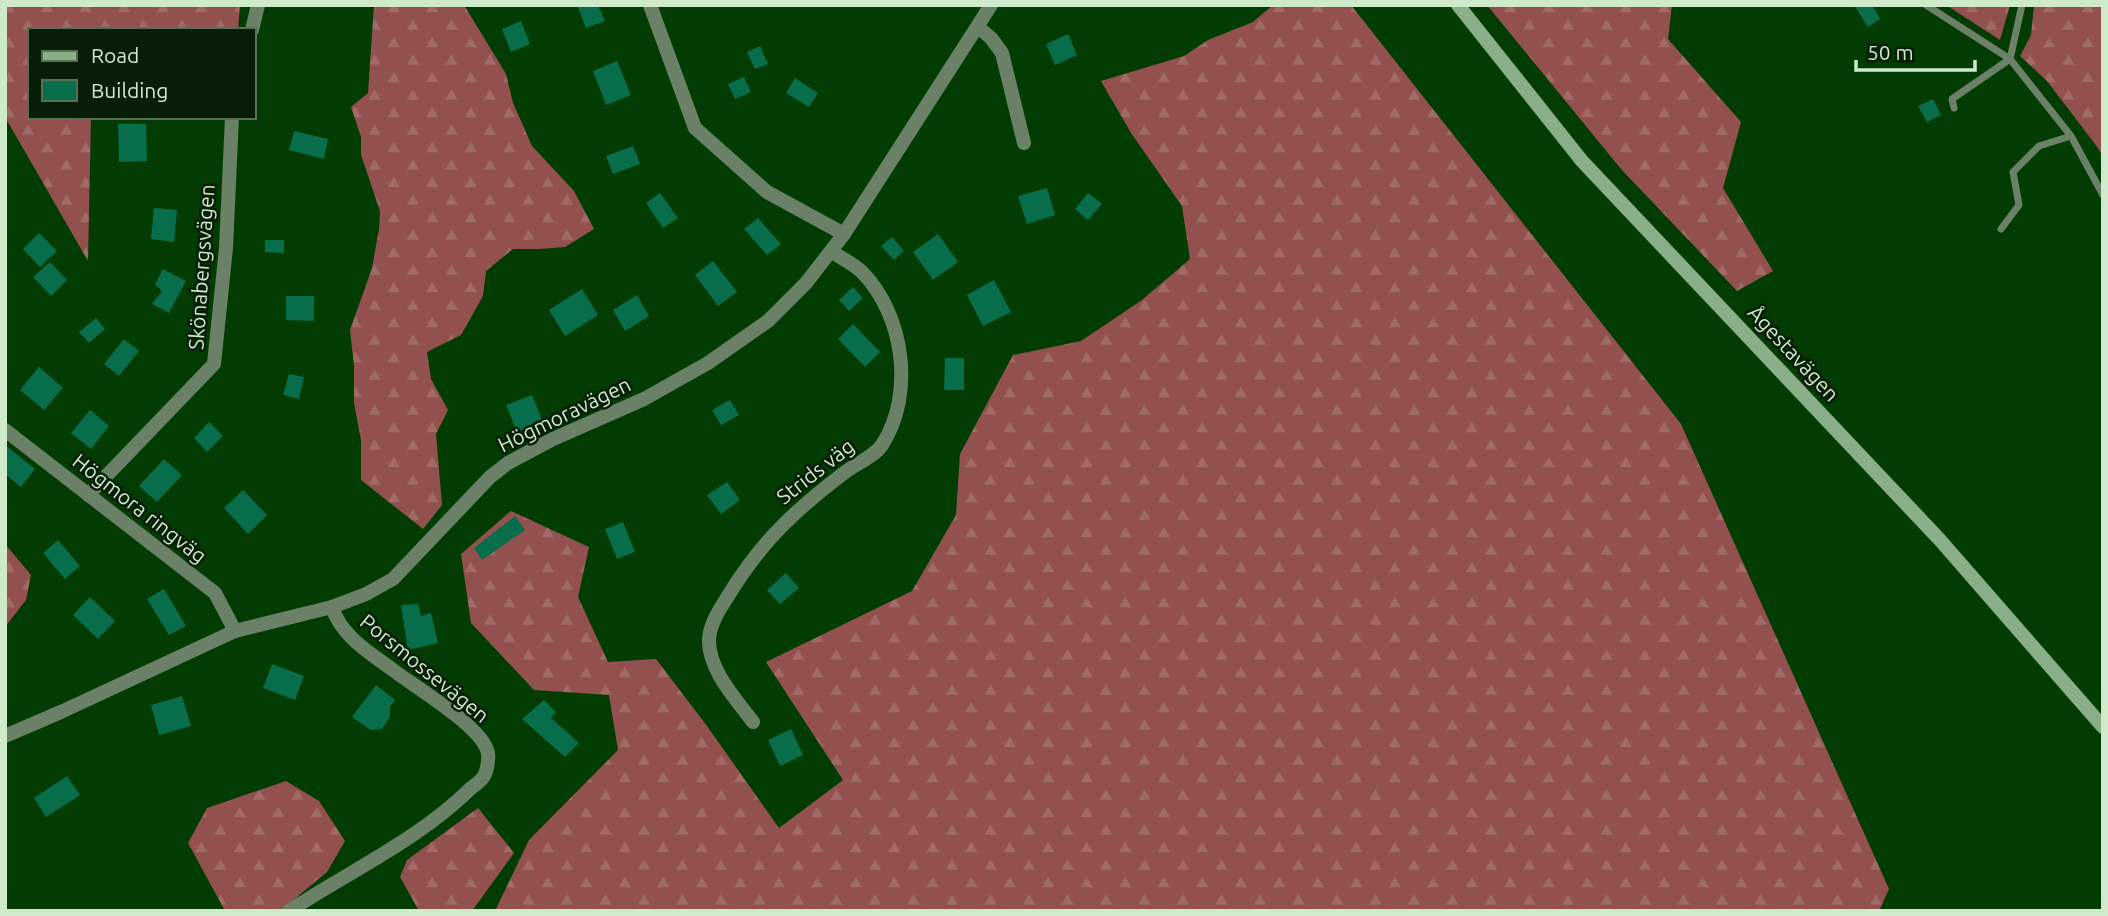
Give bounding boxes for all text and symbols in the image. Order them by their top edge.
legend [28,28,256,119]
scale bar [1856,28,1975,72]
text: 50 m [1867,40,1914,64]
text: Road [91,43,139,67]
text: Building [91,78,168,102]
street label: Skönabergsvägen [183,183,219,351]
street label: Ågestavägen [1744,300,1844,406]
street label: Högmoravägen [494,371,634,457]
street label: Strids väg [772,433,858,509]
street label: Högmora ringväg [68,448,212,568]
street label: Porsmossevägen [356,609,494,727]

